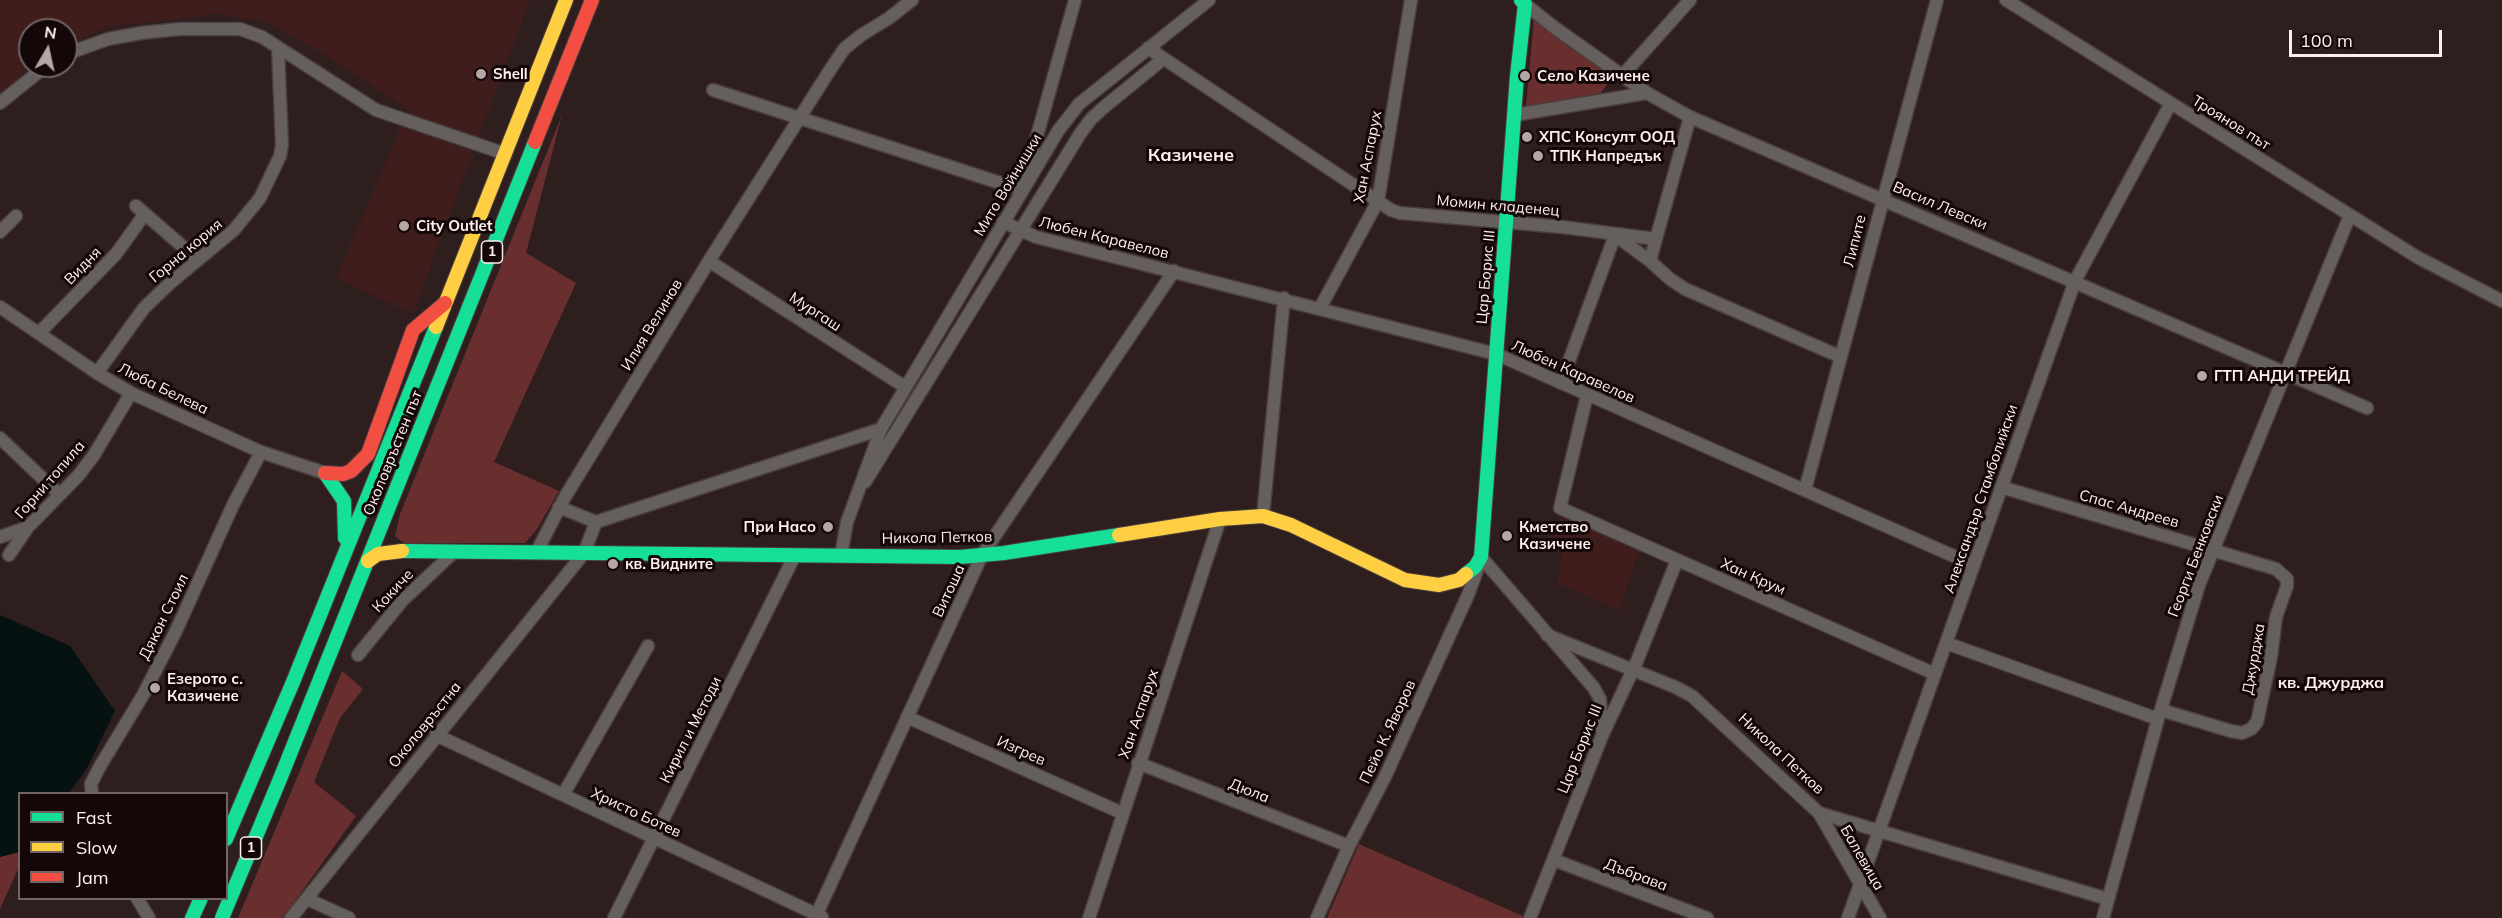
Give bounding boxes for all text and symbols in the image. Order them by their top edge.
north arrow [18,18,78,78]
scale bar [2292,18,2445,56]
text: N [43,21,58,43]
text: 100 m [2300,29,2353,52]
place label: Shell [493,65,528,83]
marker: Shell [474,67,488,81]
place label: Село Казичене [1537,67,1650,85]
marker: Село Казичене [1518,69,1532,83]
street label: Троянов път [2189,92,2273,154]
street label: Хан Аспарух [1350,109,1386,205]
place label: ХПС Консулт ООД [1539,128,1675,146]
marker: ХПС Консулт ООД [1520,130,1534,144]
street label: Мито Войнишки [970,131,1046,239]
district label: Казичене [1148,145,1234,167]
place label: ТПК Напредък [1550,147,1661,165]
marker: ТПК Напредък [1531,149,1545,163]
street label: Васил Левски [1890,178,1990,234]
street label: Момин кладенец [1436,192,1560,220]
street label: Любен Каравелов [1037,213,1171,263]
street label: Липите [1840,213,1870,269]
street label: Горна кория [146,215,226,287]
place label: City Outlet [416,217,492,235]
marker: City Outlet [397,219,411,233]
street label: Цар Борис III [1473,229,1499,325]
road number: 1 [482,241,502,263]
street label: Видня [61,243,105,289]
street label: Илия Велинов [618,276,686,374]
street label: Мургаш [786,289,844,335]
street label: Любен Каравелов [1509,337,1637,407]
street label: Люба Белева [115,359,211,419]
place label: ГТП АНДИ ТРЕЙД [2214,367,2350,385]
marker: ГТП АНДИ ТРЕЙД [2195,369,2209,383]
street label: Околовръстен път [360,388,426,518]
street label: Александър Стамболийски [1940,402,2022,596]
street label: Горни топила [11,437,89,523]
street label: Спас Андреев [2077,486,2181,532]
street label: Георги Бенковски [2164,492,2228,620]
place label: При Насо [744,518,816,536]
place label: Кметство Казичене [1519,518,1591,553]
marker: При Насо [821,520,835,534]
street label: Никола Петков [882,528,992,548]
marker: Кметство Казичене [1500,529,1514,543]
place label: кв. Видните [625,555,713,573]
street label: Хан Крум [1718,555,1788,599]
marker: кв. Видните [606,557,620,571]
street label: Витоша [929,562,969,620]
street label: Кокиче [369,566,417,616]
street label: Дякон Стоил [135,571,193,663]
street label: Джурджа [2239,622,2269,696]
street label: Хан Аспарух [1115,667,1163,761]
place label: Езерото с. Казичене [167,670,243,705]
district label: кв. Джурджа [2278,673,2384,693]
street label: Кирил и Методи [656,674,726,786]
street label: Пейо К. Яворов [1356,677,1420,787]
street label: Околовръстна [385,678,465,772]
marker: Езерото с. Казичене [148,681,162,695]
street label: Цар Борис III [1554,702,1606,796]
street label: Никола Петков [1734,710,1828,798]
street label: Изгрев [994,732,1048,770]
street label: Дюла [1226,775,1272,807]
street label: Христо Ботев [588,784,684,842]
legend [18,792,228,900]
text: Fast [76,806,112,829]
street label: Балевица [1836,822,1888,894]
text: Slow [76,836,117,859]
road number: 1 [240,837,262,859]
street label: Дъбрава [1602,855,1670,895]
text: Jam [76,866,109,889]

